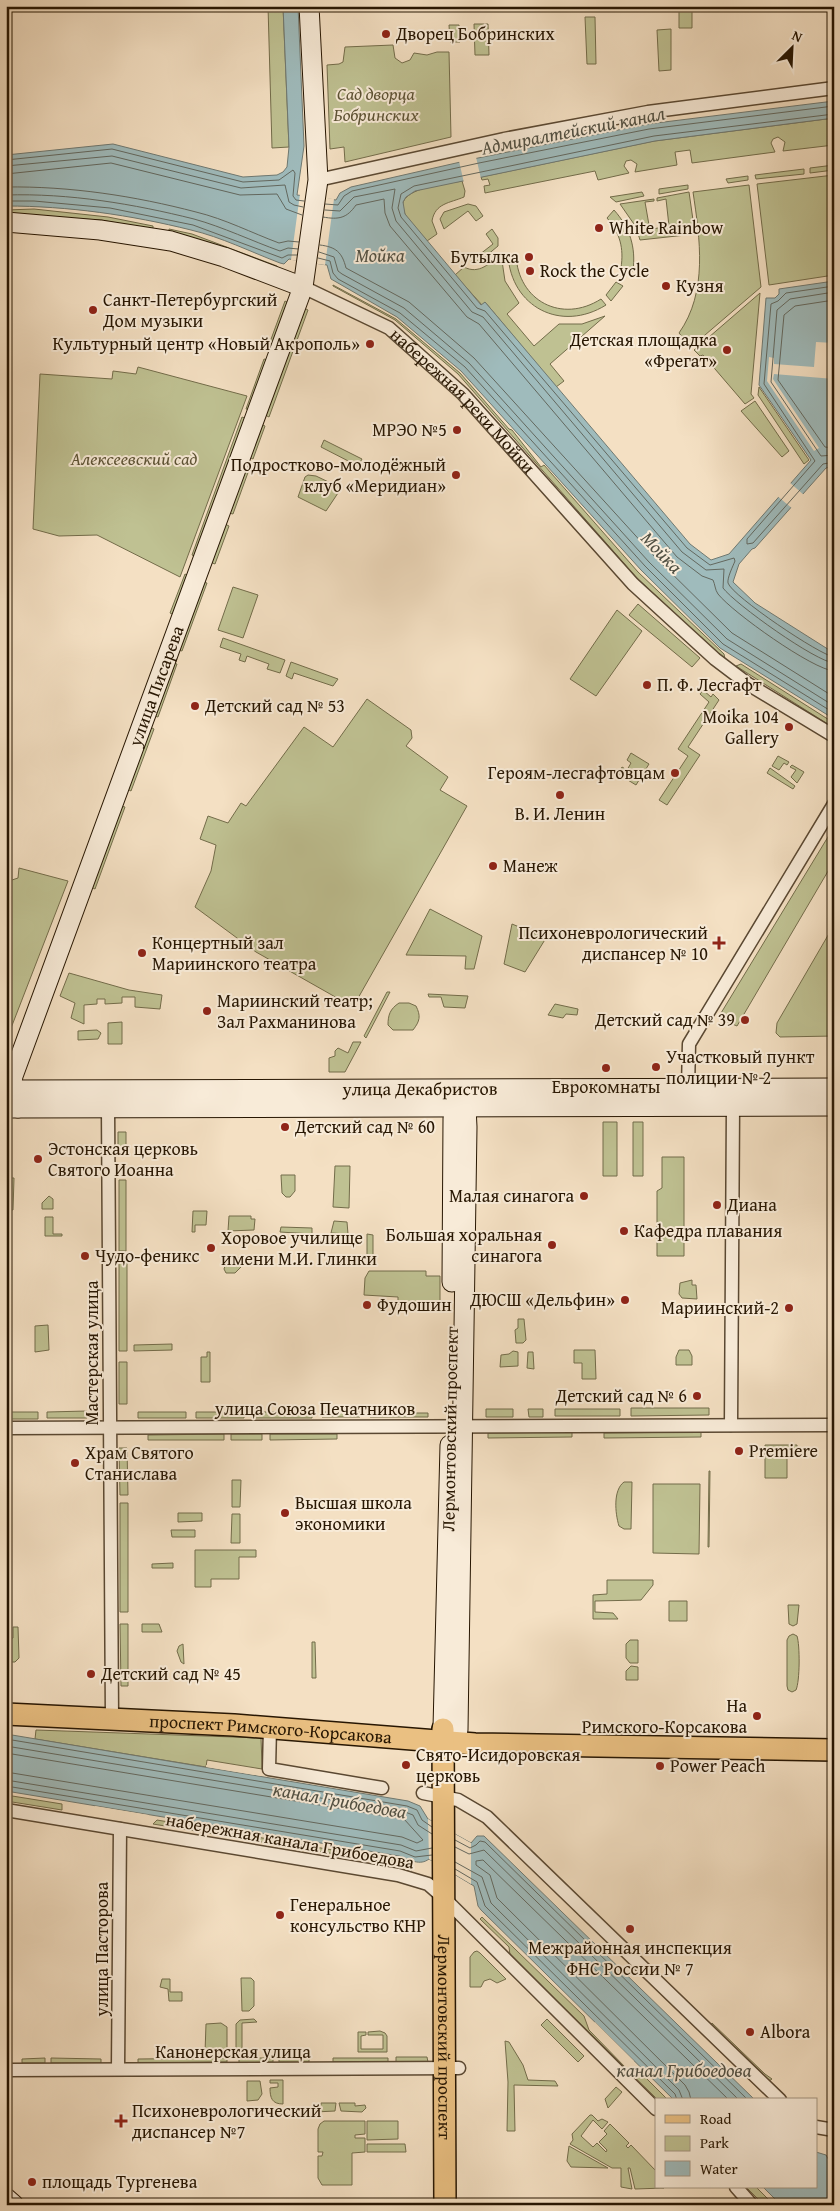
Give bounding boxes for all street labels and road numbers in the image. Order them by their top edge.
street label: набережная реки Мойки [384,321,542,480]
street label: улица Писарева [121,621,191,751]
street label: улица Декабристов [342,1075,498,1102]
street label: Мастерская улица [78,1280,105,1426]
street label: Лермонтовский проспект [434,1326,465,1532]
street label: улица Союза Печатников [214,1395,415,1422]
street label: проспект Римского-Корсакова [149,1707,393,1750]
street label: набережная канала Грибоедова [164,1805,417,1876]
street label: улица Пасторова [88,1881,115,2017]
street label: Лермонтовский проспект [431,1934,459,2140]
street label: Канонерская улица [155,2038,311,2065]

